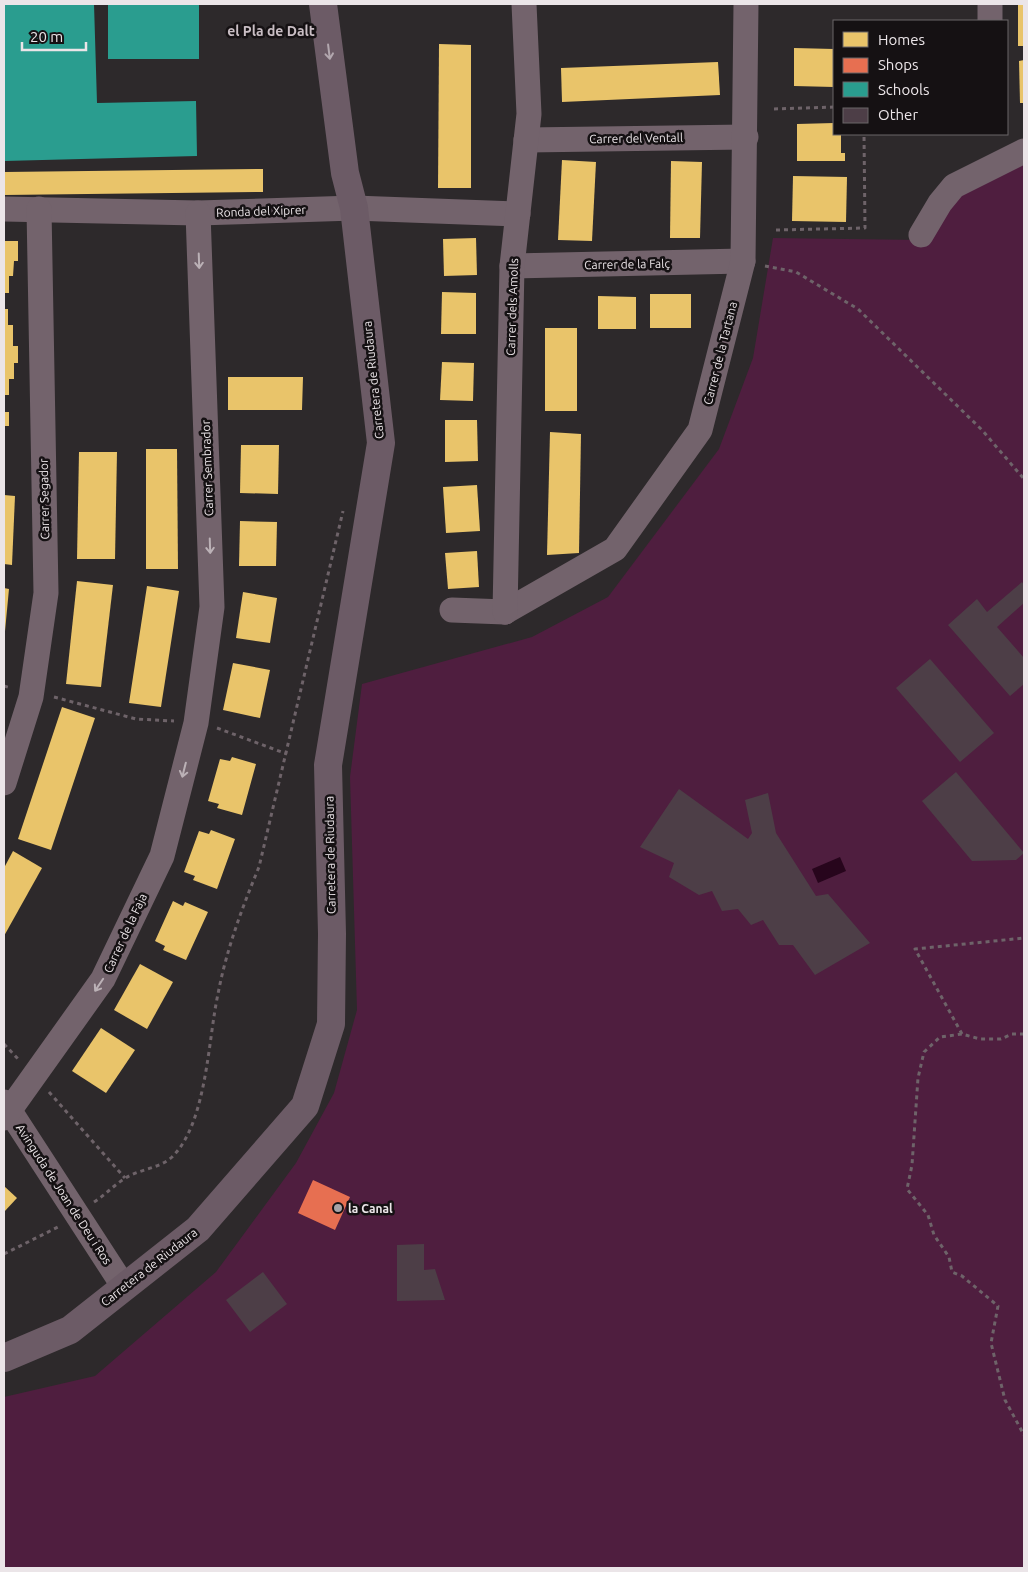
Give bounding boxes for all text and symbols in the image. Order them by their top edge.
scale bar [22,20,86,52]
legend [833,20,1008,135]
district label: el Pla de Dalt [227,23,315,39]
text: 20 m [30,28,63,45]
text: Homes [878,31,925,48]
one-way arrow [324,44,334,60]
text: Shops [878,56,919,73]
text: Schools [878,81,929,98]
text: Other [878,106,918,123]
street label: Carrer del Ventall [589,131,683,145]
street label: Ronda del Xiprer [216,203,307,219]
one-way arrow [195,253,204,269]
street label: Carrer de la Falç [584,257,670,271]
street label: Carrer dels Amolls [504,258,520,356]
street label: Carrer de la Tartana [701,300,739,406]
street label: Carretera de Riudaura [360,320,386,440]
street label: Carrer Sembrador [199,419,215,516]
street label: Carrer Segador [37,458,51,540]
one-way arrow [205,538,214,554]
one-way arrow [179,762,188,778]
street label: Carretera de Riudaura [322,796,338,914]
street label: Carrer de la Faja [101,891,149,975]
one-way arrow [94,978,104,992]
street label: Avinguda de Joan de Deu i Ros [14,1121,114,1267]
marker: la Canal [332,1202,344,1214]
place label: la Canal [348,1202,393,1215]
street label: Carretera de Riudaura [98,1225,200,1309]

